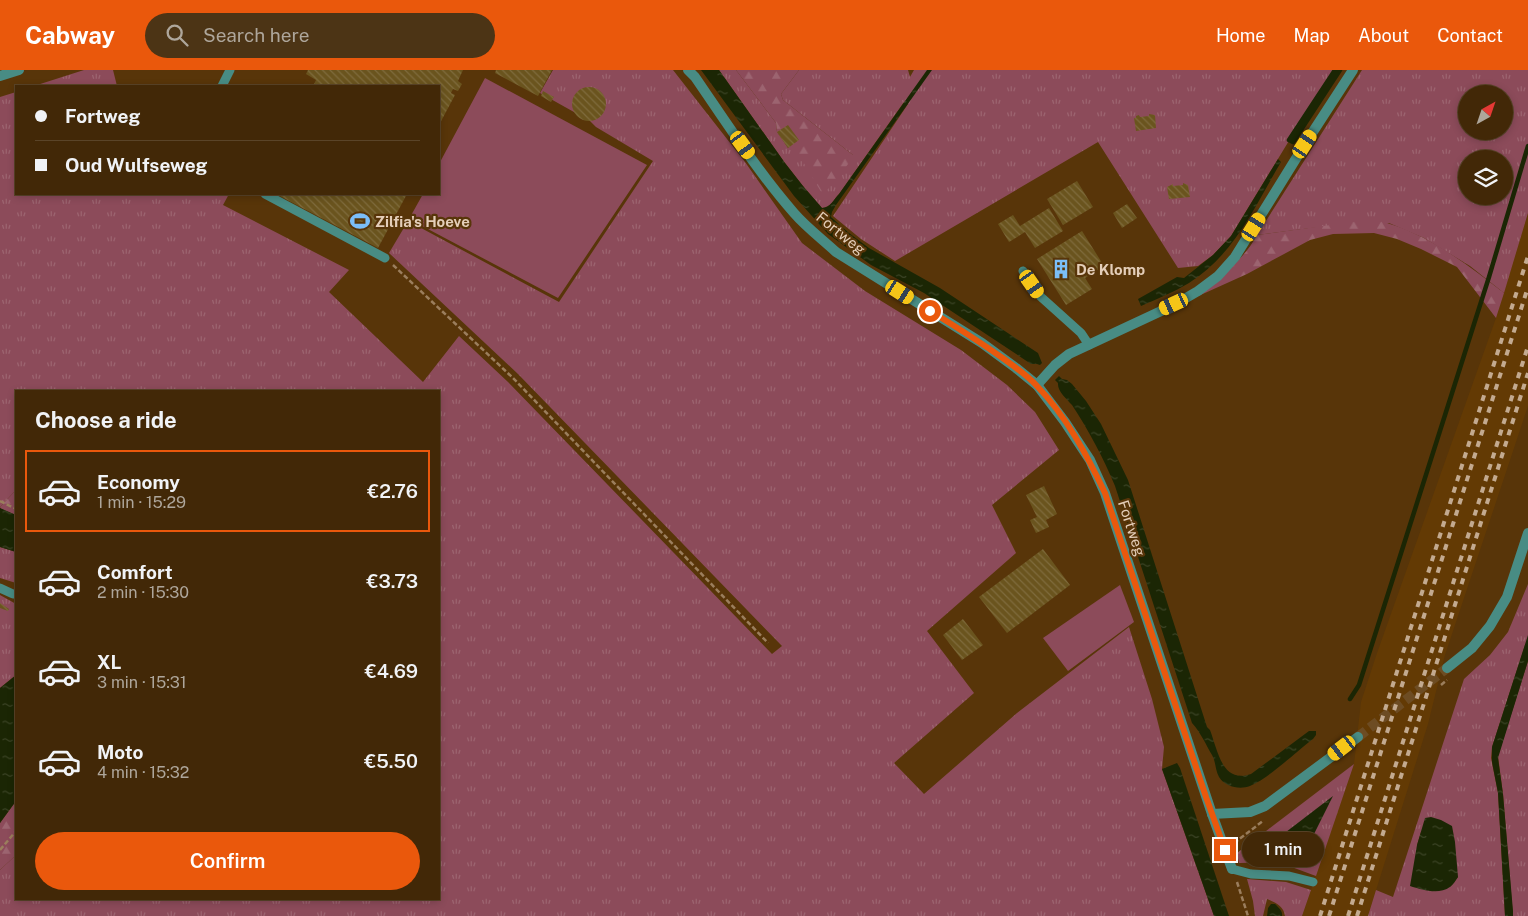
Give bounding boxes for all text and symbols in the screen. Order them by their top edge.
search box [145,13,495,58]
text: Cabway [25,21,115,49]
icon: search [163,21,191,49]
text: Search here [203,24,310,46]
text: Home [1216,25,1266,46]
text: Map [1294,25,1330,46]
text: About [1358,25,1409,46]
text: Contact [1437,25,1503,46]
north arrow [1458,85,1512,140]
map controls [1458,85,1513,205]
text: Fortweg [65,105,140,127]
car [1290,127,1319,161]
car [728,128,757,162]
button: layers [1458,150,1513,205]
text: Oud Wulfseweg [65,154,208,176]
street label: Fortweg [813,208,869,258]
sports icon: Zilfia's Hoeve [349,210,371,232]
car [1239,210,1268,244]
place label: Zilfia's Hoeve [375,213,470,230]
building icon: De Klomp [1050,258,1072,280]
place label: De Klomp [1076,261,1145,278]
car [1017,267,1046,301]
car [883,278,916,306]
car [1157,291,1190,317]
route start [919,300,941,322]
text: Choose a ride [35,407,177,433]
icon: car [37,469,82,514]
text: Economy [97,471,180,493]
text: €2.76 [367,480,418,502]
text: 1 min · 15:29 [97,493,186,512]
street label: Fortweg [1115,498,1149,558]
icon: car [37,559,82,604]
text: Comfort [97,561,173,583]
text: €3.73 [367,570,418,592]
text: 2 min · 15:30 [97,583,189,602]
icon: car [37,649,82,694]
text: XL [97,651,122,673]
text: €4.69 [365,660,418,682]
text: 3 min · 15:31 [97,673,186,692]
car [1325,733,1358,763]
icon: car [37,739,82,784]
text: Moto [97,741,143,763]
text: €5.50 [364,750,418,772]
text: 4 min · 15:32 [97,763,189,782]
button: Confirm [35,832,420,890]
callout: 1 min [1242,832,1325,868]
route end [1214,839,1236,861]
text: 1 min [1264,840,1302,859]

